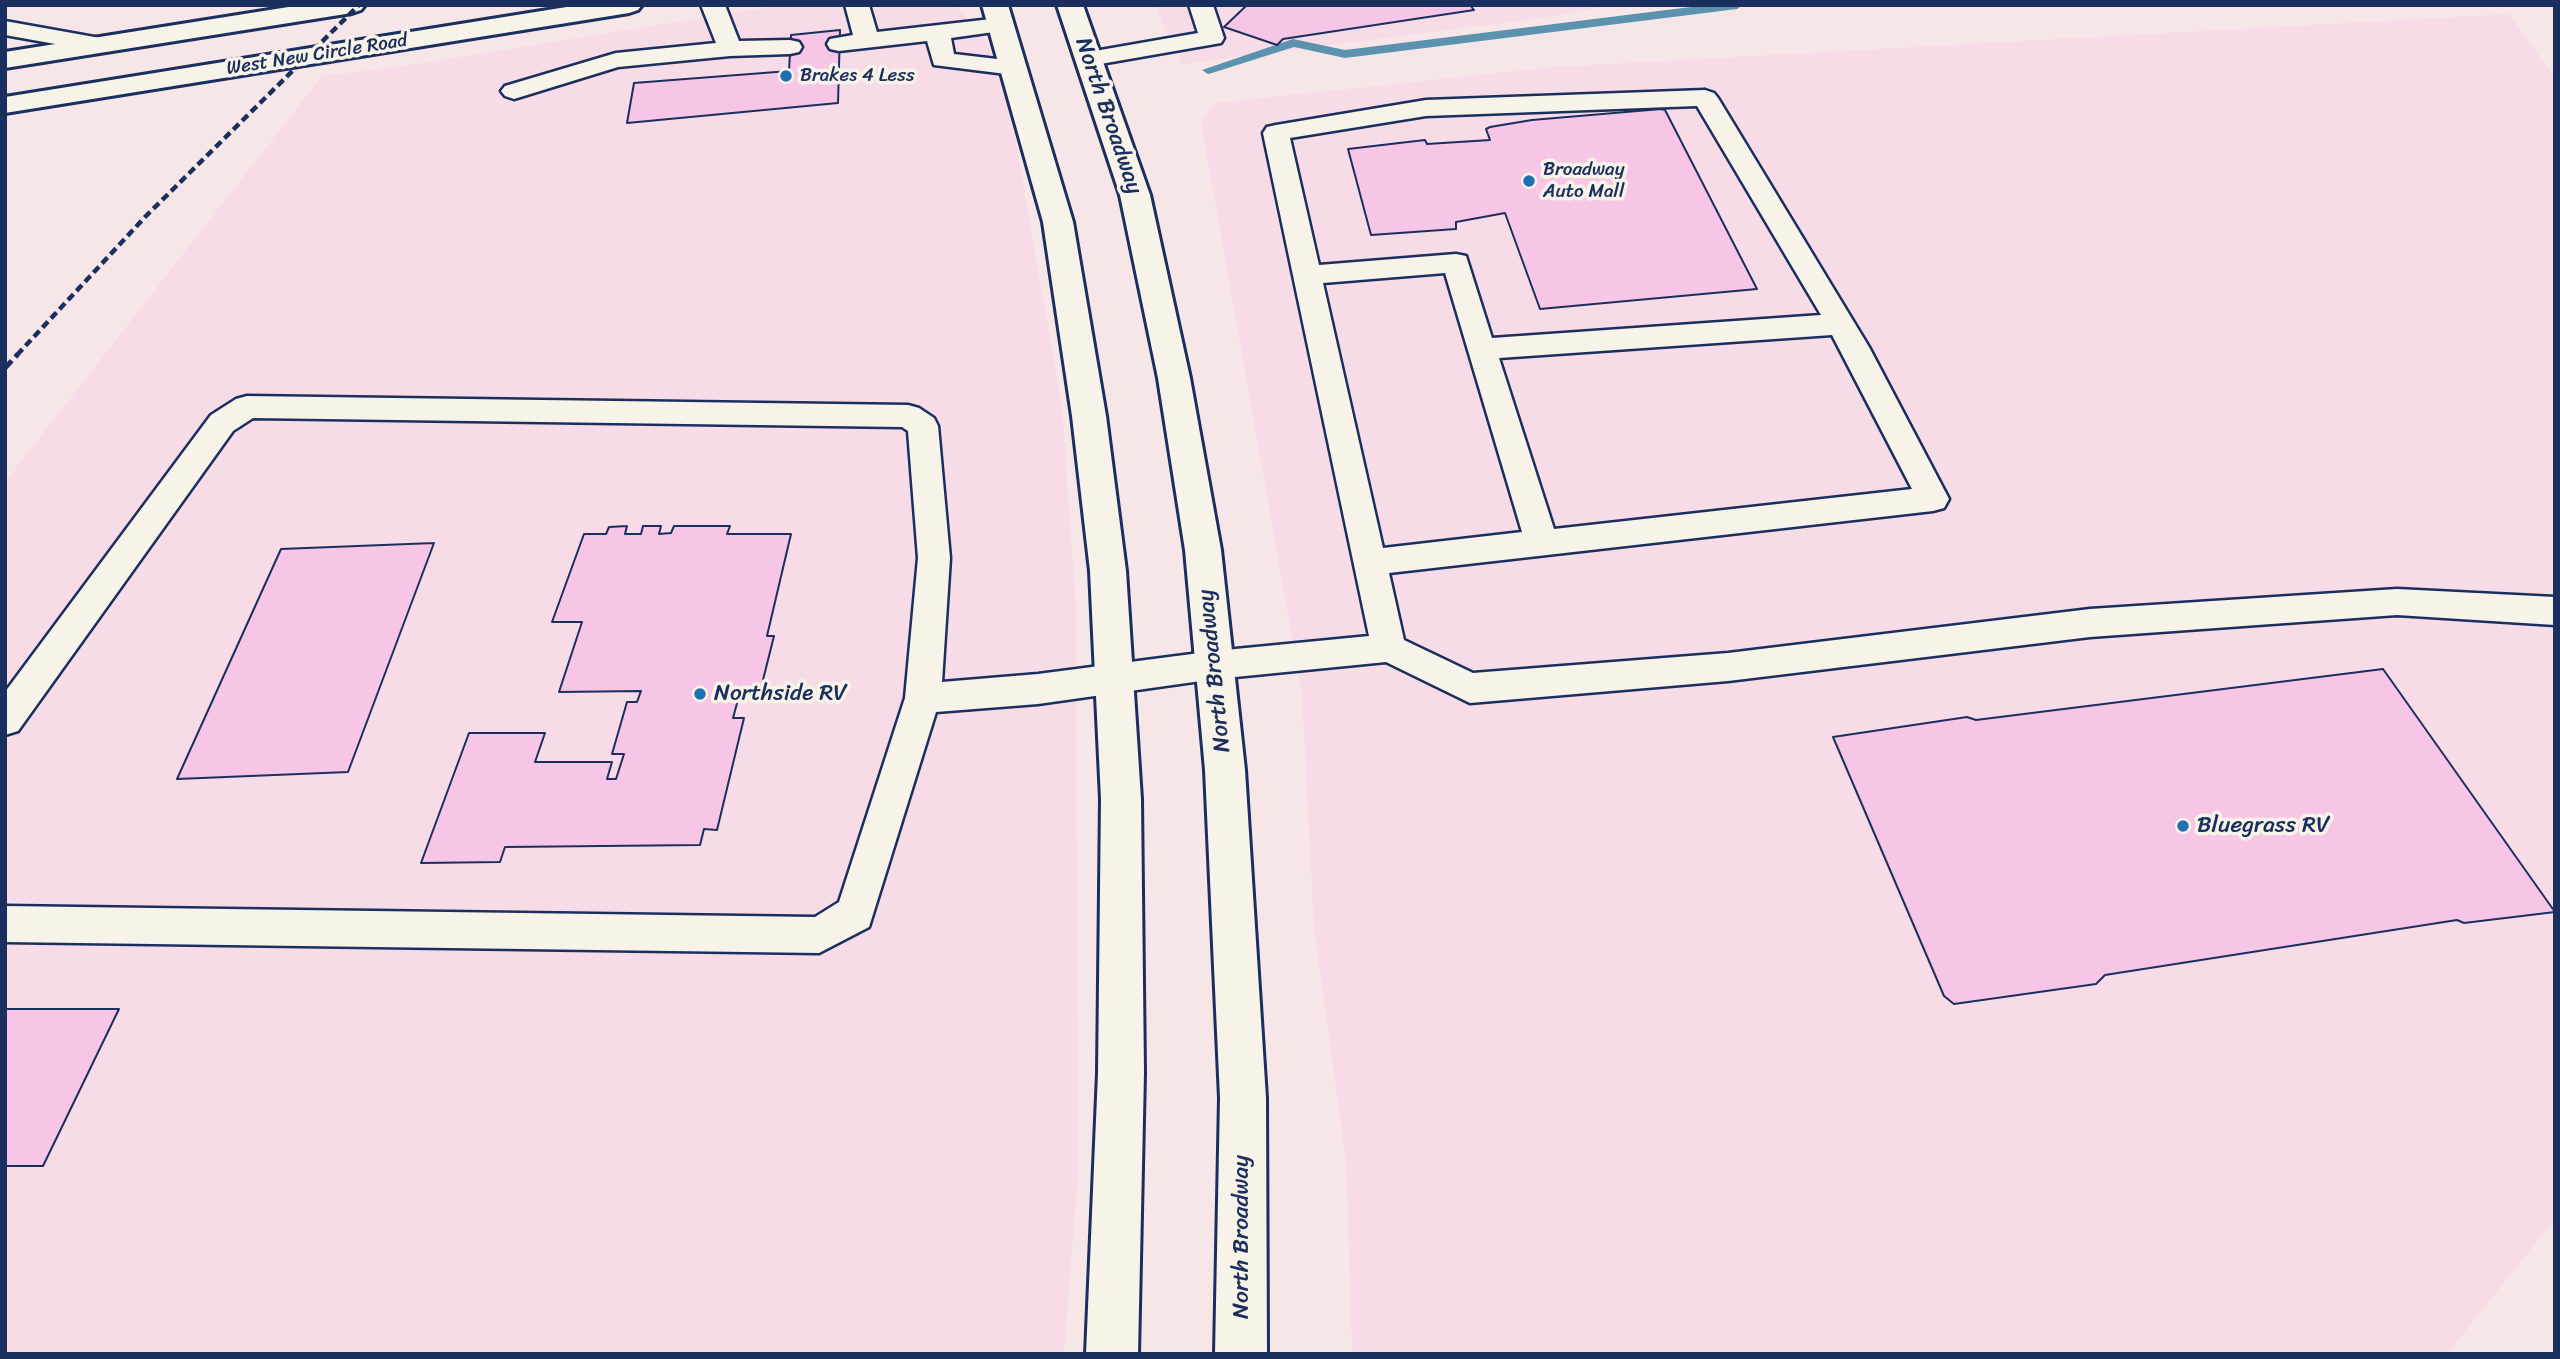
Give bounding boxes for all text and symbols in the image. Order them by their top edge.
street label: West New Circle Road [225,29,409,81]
street label: North Broadway [1068,34,1148,198]
place label: Brakes 4 Less [800,65,915,87]
marker: Brakes 4 Less [778,68,794,84]
place label: Broadway Auto Mall [1543,159,1625,203]
marker: Broadway Auto Mall [1521,173,1537,189]
street label: North Broadway [1193,588,1237,754]
place label: Northside RV [714,680,847,708]
marker: Northside RV [692,686,708,702]
place label: Bluegrass RV [2197,812,2330,840]
marker: Bluegrass RV [2175,818,2191,834]
street label: North Broadway [1228,1155,1256,1319]

